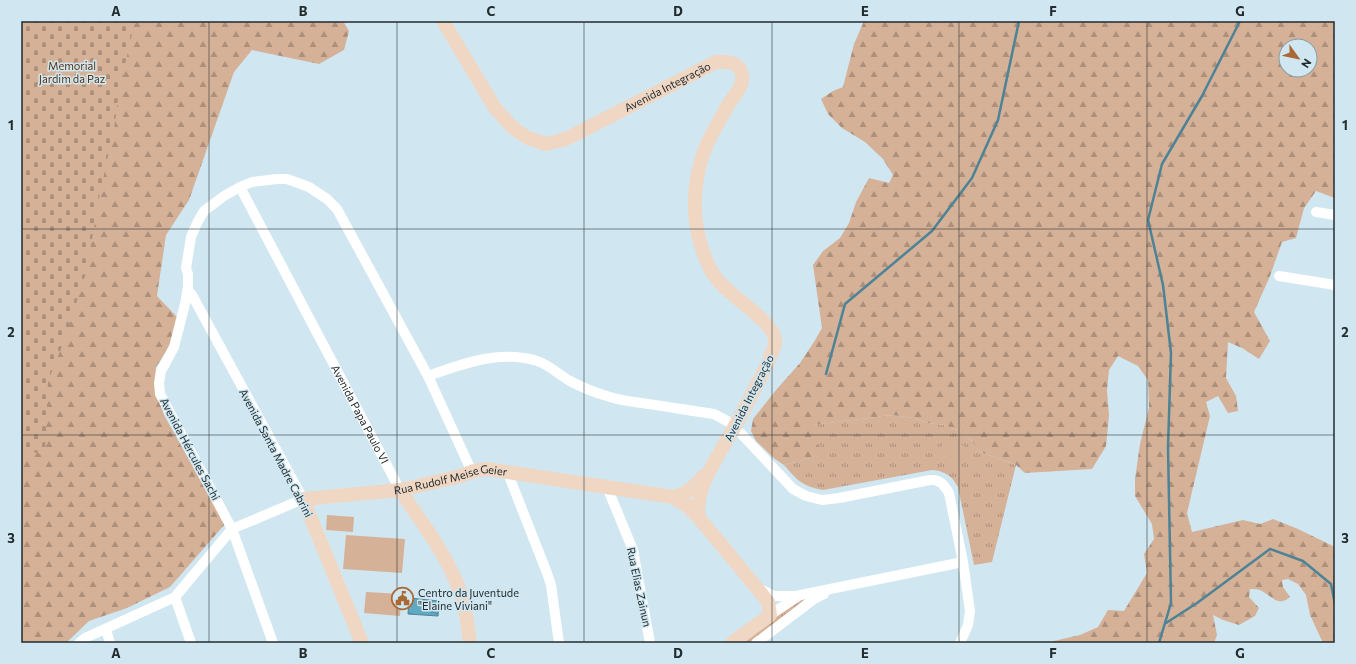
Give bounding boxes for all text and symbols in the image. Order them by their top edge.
text: A [111,3,121,19]
text: B [299,3,308,19]
text: C [487,3,496,19]
text: D [673,3,683,19]
text: E [861,3,869,19]
text: F [1049,3,1057,19]
text: G [1235,3,1245,19]
north arrow [1278,38,1318,78]
text: N [1299,57,1315,71]
park label: Memorial Jardim da Paz [39,59,106,86]
street label: Avenida Integração [622,59,713,114]
text: 1 [8,117,14,133]
text: 1 [1342,117,1348,133]
text: 2 [7,324,15,340]
text: 2 [1341,324,1349,340]
street label: Avenida Integração [721,352,776,443]
street label: Avenida Papa Paulo VI [329,362,392,466]
street label: Avenida Santa Madre Cabrini [237,386,316,519]
street label: Avenida Hércules Sachi [158,395,223,502]
street label: Rua Rudolf Meise Geier [393,462,509,497]
text: 3 [7,530,15,546]
text: 3 [1341,530,1349,546]
street label: Rua Elias Zainun [625,546,654,628]
public building icon: Centro da Juventude "Elaine Viviani" [390,586,416,612]
place label: Centro da Juventude "Elaine Viviani" [418,586,519,612]
text: A [111,645,121,661]
text: B [299,645,308,661]
text: C [487,645,496,661]
text: D [673,645,683,661]
text: E [861,645,869,661]
text: F [1049,645,1057,661]
text: G [1235,645,1245,661]

